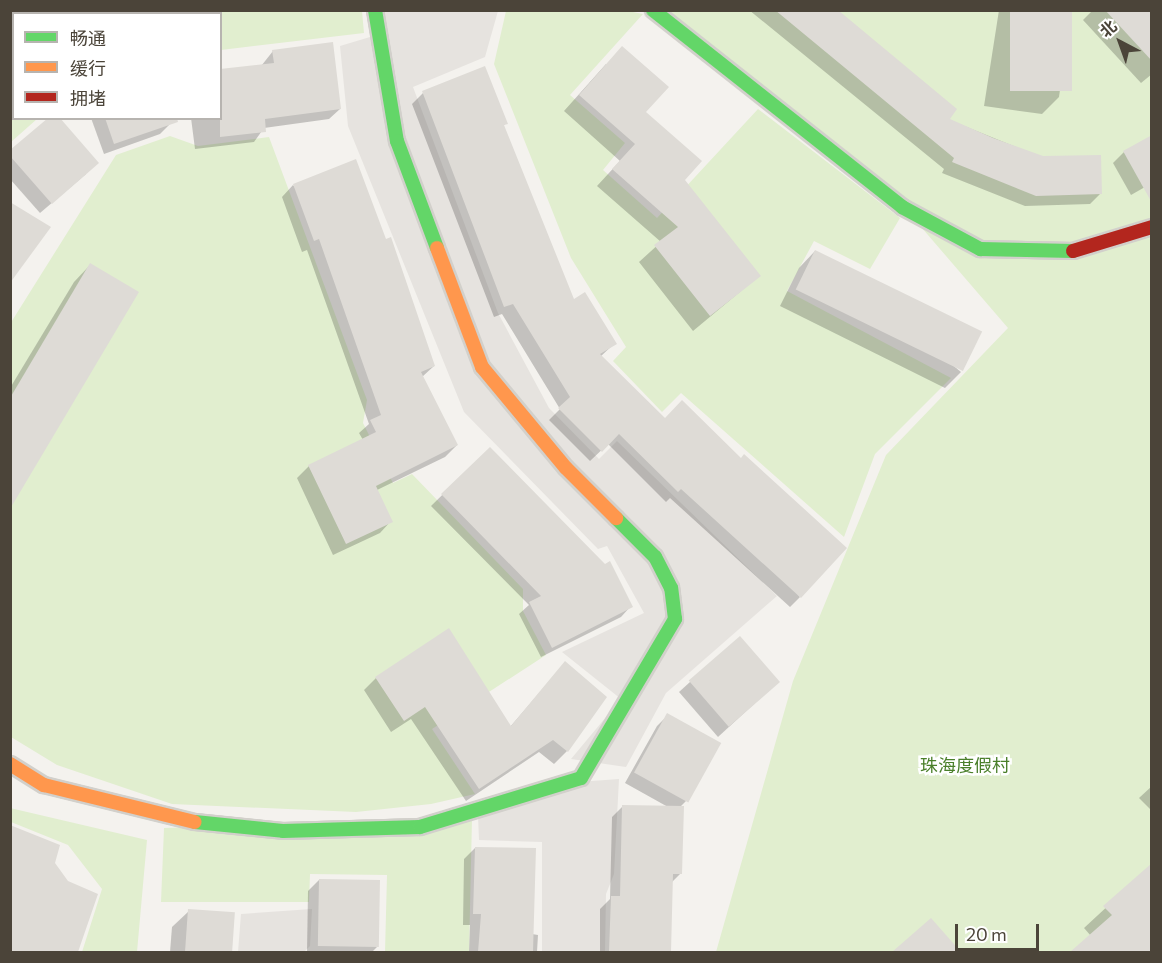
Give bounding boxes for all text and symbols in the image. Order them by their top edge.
legend [12,12,222,120]
north arrow [1090,12,1150,72]
text: 北 [1096,16,1120,40]
text: 畅通 [70,27,106,49]
text: 缓行 [70,57,106,79]
text: 拥堵 [70,87,106,109]
park label: 珠海度假村 [920,754,1010,776]
scale bar [958,912,1042,950]
text: 20 m [966,923,1007,945]

